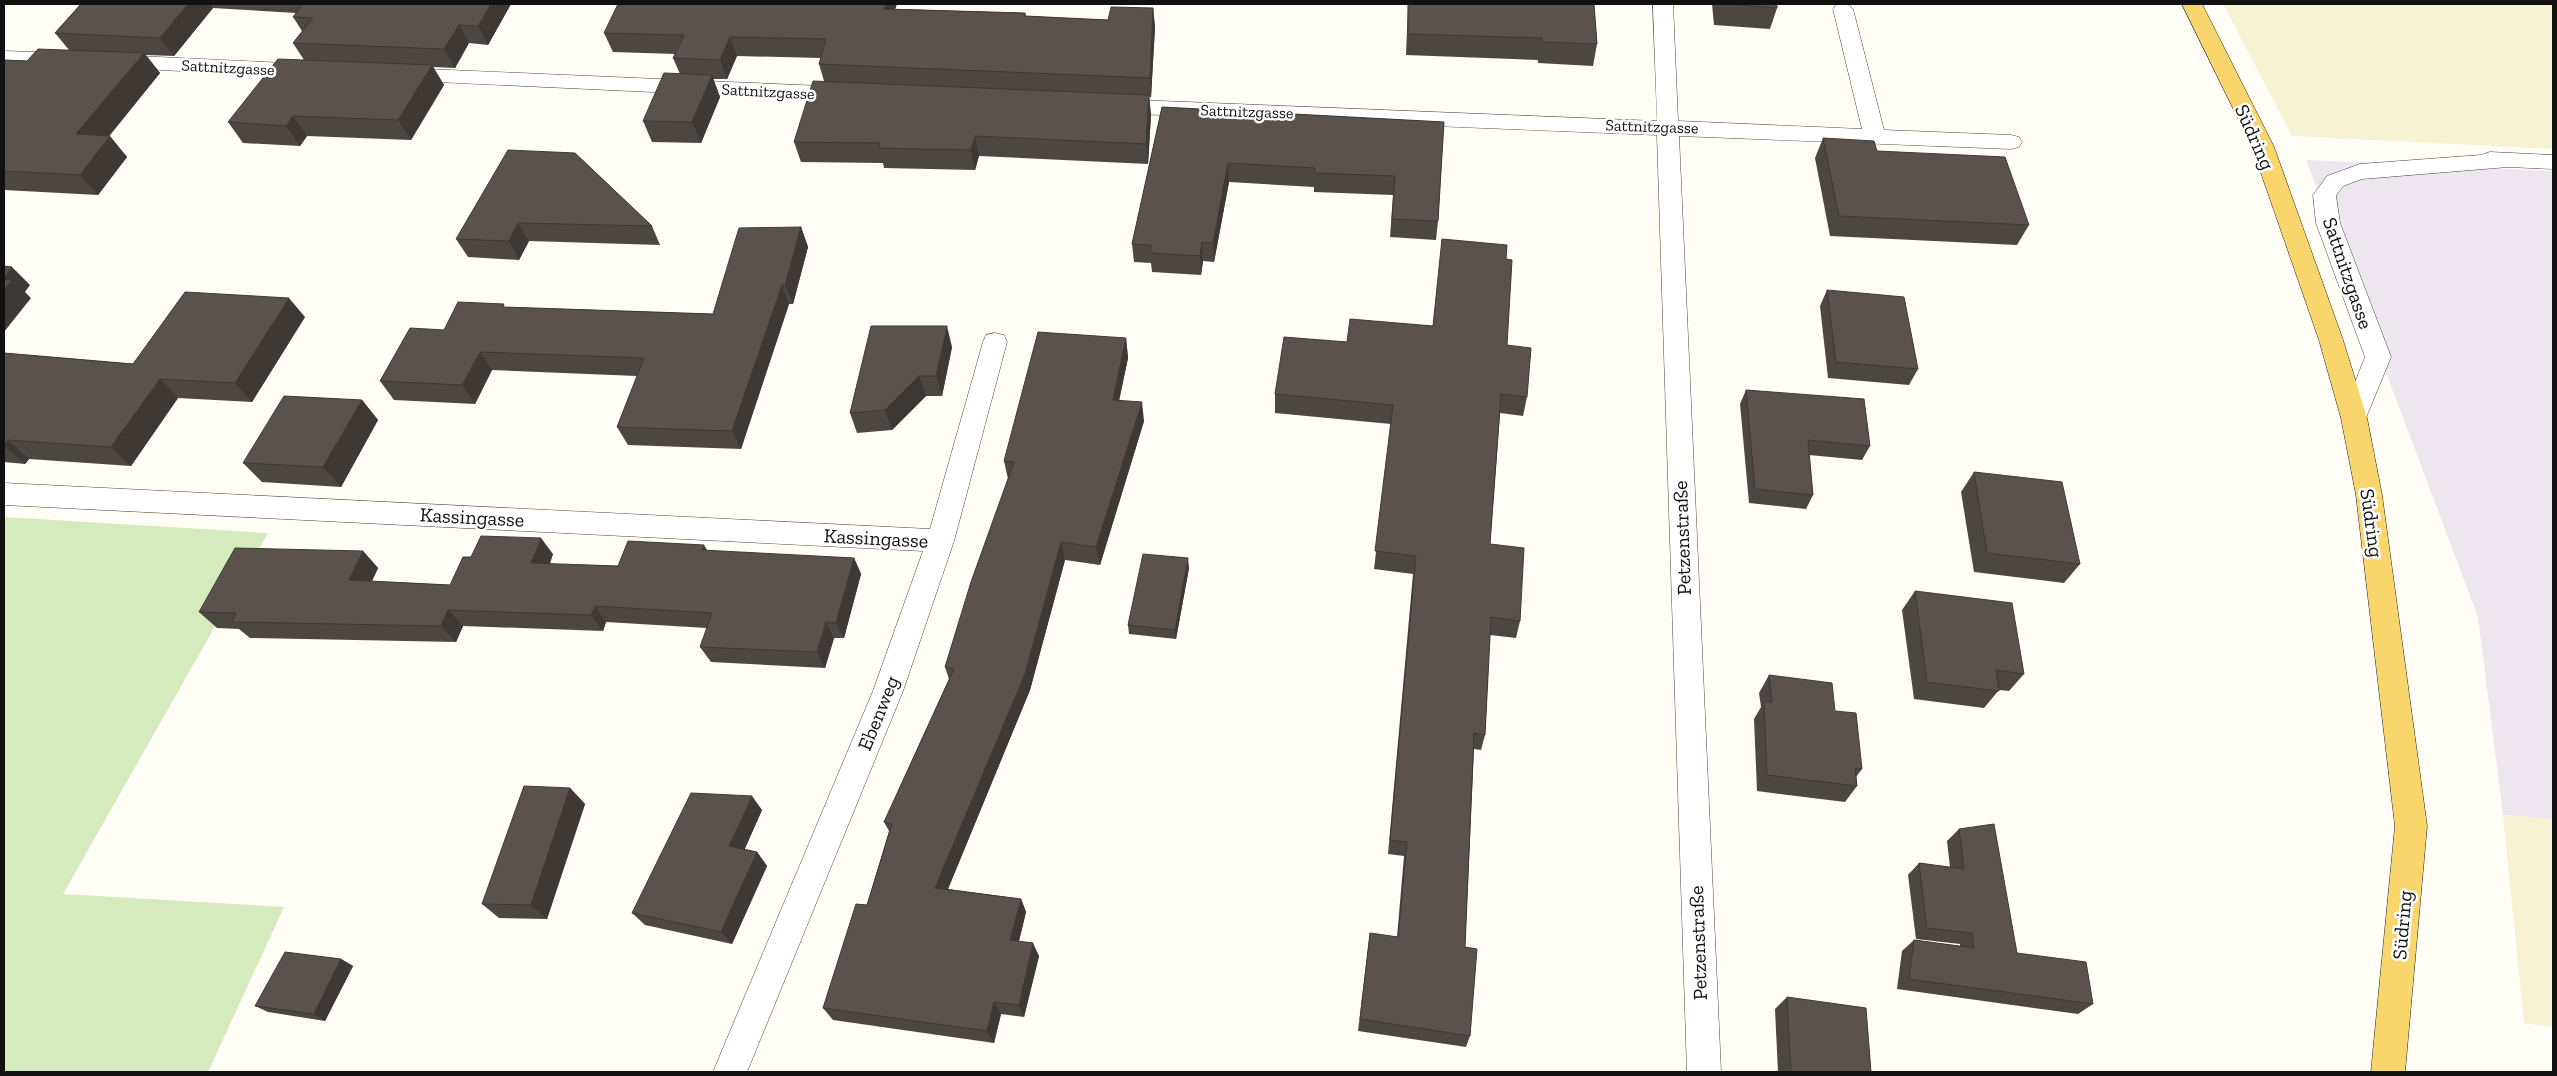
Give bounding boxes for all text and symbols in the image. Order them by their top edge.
street label: Sattnitzgasse [181,56,275,79]
street label: Sattnitzgasse [721,80,815,103]
street label: Sattnitzgasse [1200,100,1294,123]
street label: Südring [2230,100,2280,174]
street label: Sattnitzgasse [1605,115,1699,138]
street label: Sattnitzgasse [2318,214,2378,332]
street label: Petzenstraße [1668,480,1696,596]
street label: Südring [2355,487,2389,559]
street label: Kassingasse [419,502,525,532]
street label: Kassingasse [823,523,929,553]
street label: Ebenweg [852,672,904,754]
street label: Petzenstraße [1684,885,1712,1001]
street label: Südring [2387,889,2417,961]

